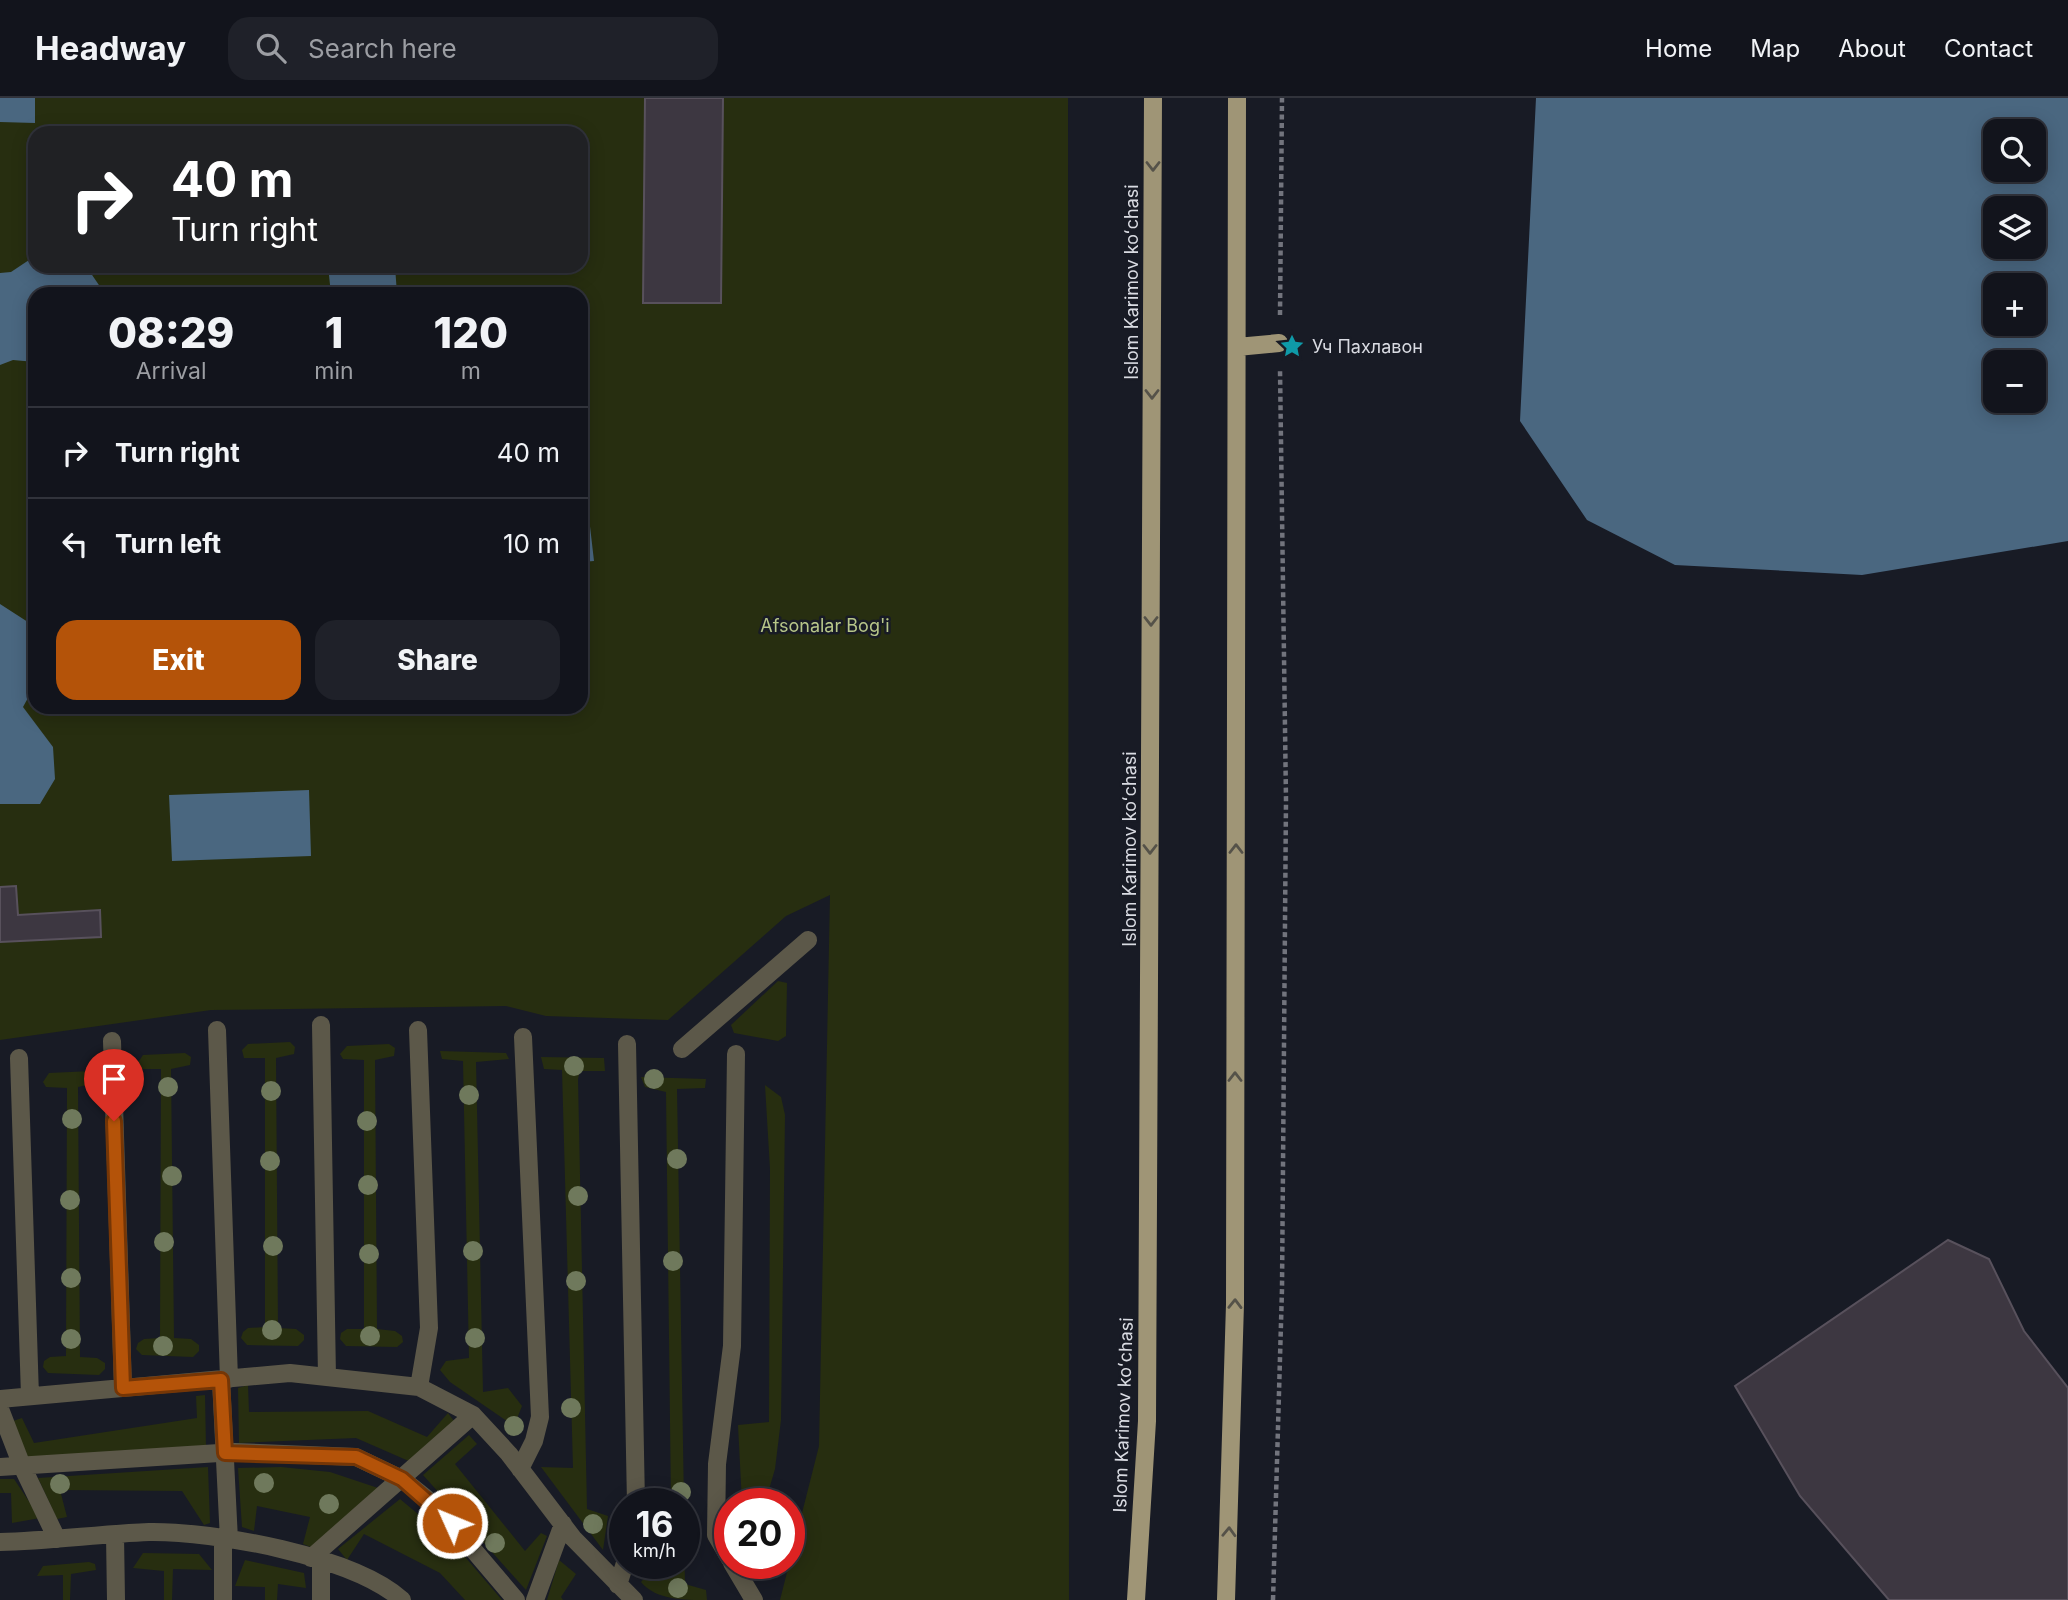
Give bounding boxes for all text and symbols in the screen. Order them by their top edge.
search box [228,17,718,80]
text: Headway [35,28,186,68]
icon: search [252,29,290,67]
text: Search here [308,33,457,64]
text: Home [1645,34,1712,63]
text: Map [1750,34,1800,63]
text: About [1838,34,1906,63]
text: Contact [1944,34,2033,63]
map controls [1983,119,2046,413]
button: search [1983,119,2046,182]
text: 40 m [171,150,294,209]
icon: right [56,154,147,245]
one-way arrow [1145,161,1161,172]
street label: Islom Karimov koʻchasi [1121,184,1142,380]
button: layers [1983,196,2046,259]
text: Turn right [171,210,318,249]
button: + [1983,273,2046,336]
text: 08:29 [108,307,234,358]
text: 1 [325,307,343,358]
text: 120 [434,307,508,358]
place icon: Уч Пахлавон [1278,332,1306,360]
place label: Уч Пахлавон [1312,336,1423,357]
button: − [1983,350,2046,413]
text: Arrival [136,357,207,385]
text: min [314,357,354,385]
text: m [461,357,481,385]
one-way arrow [1144,389,1160,399]
icon: right [56,434,94,472]
text: Turn right [115,437,240,468]
text: 40 m [497,437,560,468]
icon: left [56,525,94,563]
text: Turn left [115,528,221,559]
text: 10 m [503,528,560,559]
park label: Afsonalar Bog'i [760,615,890,636]
one-way arrow [1143,616,1159,627]
button: Exit [56,620,301,700]
button: Share [315,620,560,700]
street label: Islom Karimov koʻchasi [1119,751,1140,947]
one-way arrow [1142,844,1158,854]
one-way arrow [1228,844,1244,854]
pin [84,1049,144,1121]
icon: arrive [95,1060,133,1098]
one-way arrow [1227,1071,1243,1082]
one-way arrow [1227,1299,1243,1309]
street label: Islom Karimov koʻchasi [1109,1317,1137,1513]
position arrow [415,1486,489,1560]
speed limit sign: 20 [714,1488,805,1579]
text: 16 [636,1503,673,1545]
one-way arrow [1221,1526,1236,1537]
text: km/h [633,1540,676,1561]

